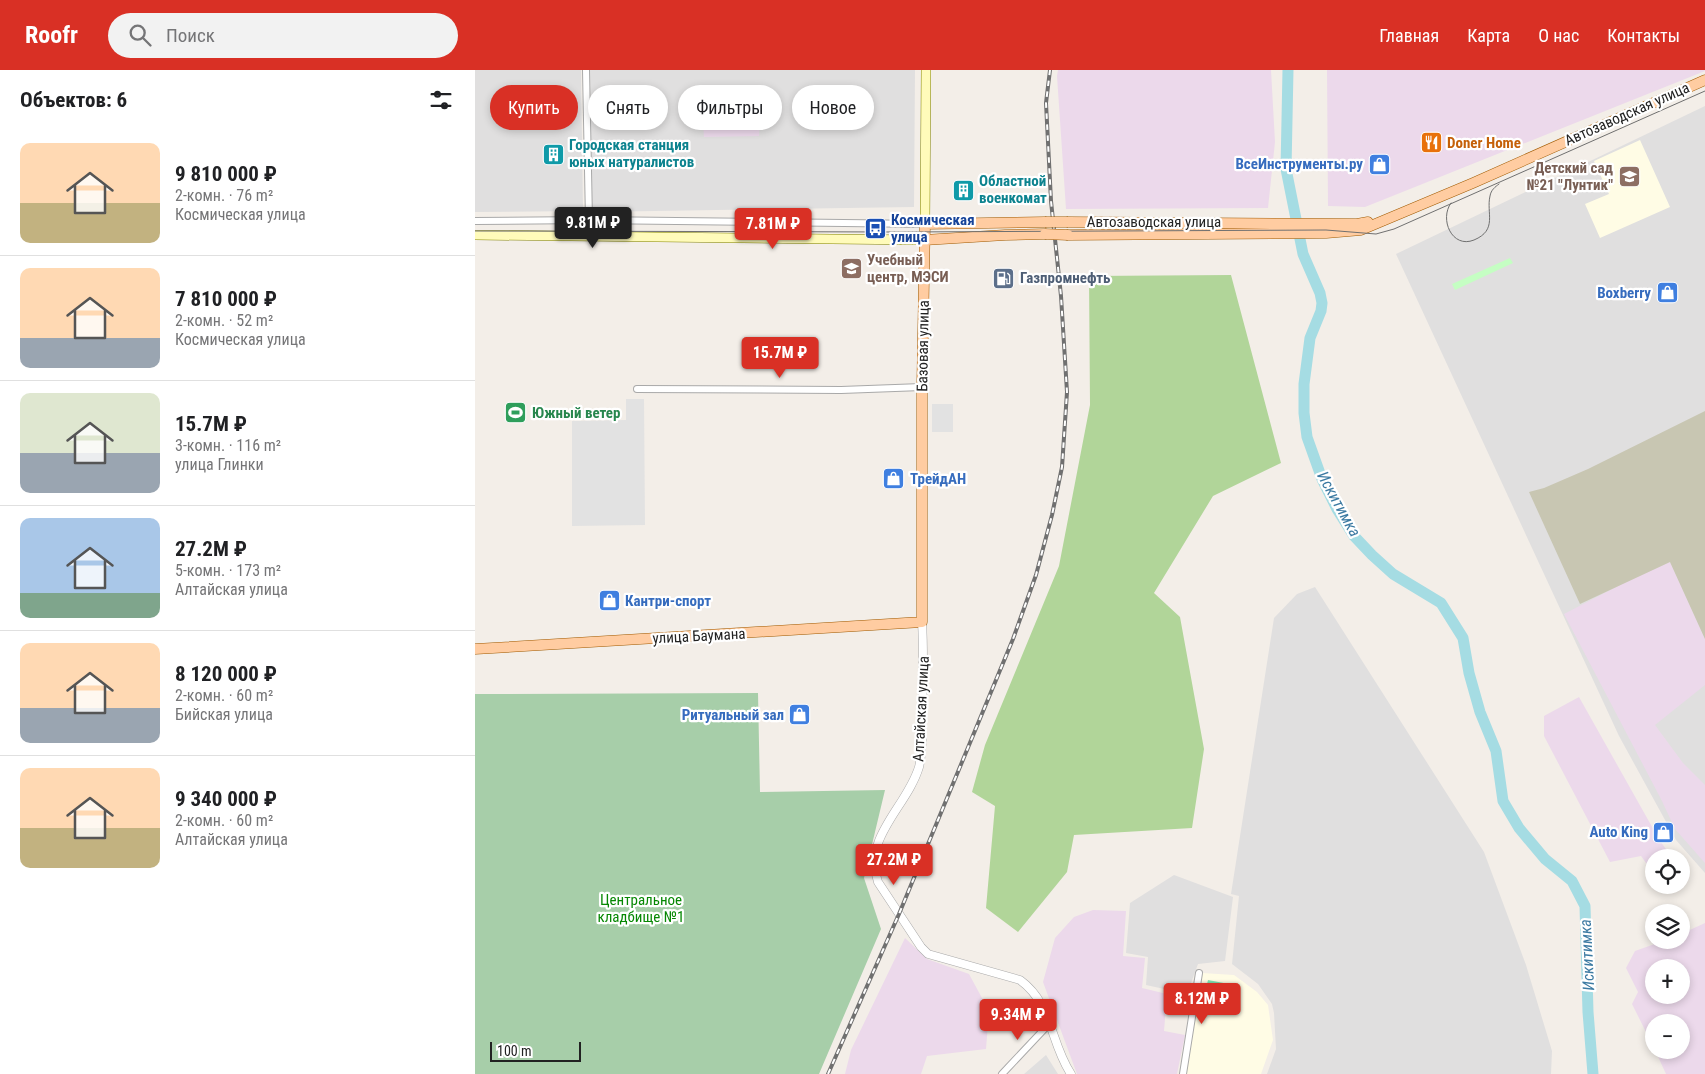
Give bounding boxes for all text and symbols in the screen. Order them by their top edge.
search box [108,13,458,58]
text: Roofr [25,21,78,49]
icon: search [126,21,154,49]
text: Поиск [166,24,215,47]
text: Главная [1379,25,1439,46]
text: Карта [1467,25,1510,46]
text: О нас [1538,25,1579,46]
text: Контакты [1607,25,1680,46]
street label: Автозаводская улица [1562,78,1692,150]
chip: Купить [490,85,578,130]
chip: Снять [588,85,668,130]
chip: Фильтры [678,85,782,130]
chip: Новое [792,85,874,130]
icon: filters [427,86,455,114]
text: Объектов: 6 [20,88,127,112]
restaurant icon: Doner Home [1419,131,1443,155]
place label: Doner Home [1447,134,1521,152]
place label: Городская станция юных натуралистов [569,136,694,171]
building icon: Городская станция юных натуралистов [541,142,565,166]
shop icon: ВсеИнструменты.ру [1367,152,1391,176]
place label: ВсеИнструменты.ру [1235,155,1363,173]
place label: Детский сад №21 "Лунтик" [1526,159,1614,194]
text: 9 810 000 ₽ [175,162,277,186]
icon: home [60,163,120,223]
school or university icon: Детский сад №21 "Лунтик" [1617,165,1641,189]
place label: Областной военкомат [979,172,1047,207]
building icon: Областной военкомат [951,178,975,202]
text: 2-комн. · 76 m² [175,186,273,205]
text: Космическая улица [175,205,306,224]
pin: 9.81M ₽ [547,206,639,249]
pin: 7.81M ₽ [727,208,819,250]
place label: Космическая улица [891,211,975,246]
text: 9.81M ₽ [566,213,620,232]
street label: Автозаводская улица [1087,213,1221,231]
text: 7.81M ₽ [746,214,800,233]
bus stop icon: Космическая улица [863,217,887,241]
place label: Учебный центр, МЭСИ [867,251,949,286]
school or university icon: Учебный центр, МЭСИ [839,257,863,281]
fuel station icon: Газпромнефть [992,266,1016,290]
place label: Газпромнефть [1020,269,1111,287]
shop icon: Boxberry [1655,281,1679,305]
place label: Boxberry [1597,284,1651,302]
text: 7 810 000 ₽ [175,287,277,311]
icon: home [60,288,120,348]
street label: Базовая улица [913,300,933,392]
text: 2-комн. · 52 m² [175,311,273,330]
text: Космическая улица [175,330,306,349]
pin: 15.7M ₽ [734,336,826,379]
text: 15.7M ₽ [753,343,807,362]
sports icon: Южный ветер [504,401,528,425]
place label: Южный ветер [532,404,620,422]
text: 15.7M ₽ [175,412,247,436]
icon: home [60,413,120,473]
text: 3-комн. · 116 m² [175,436,281,455]
text: улица Глинки [175,455,264,474]
shop icon: ТрейдАН [882,467,906,491]
water label: Искитимка [1313,468,1365,540]
place label: ТрейдАН [910,470,966,488]
text: 27.2M ₽ [175,537,247,561]
icon: home [60,538,120,598]
text: 5-комн. · 173 m² [175,561,281,580]
text: Алтайская улица [175,580,288,599]
shop icon: Кантри-спорт [597,589,621,613]
place label: Кантри-спорт [625,592,711,610]
street label: улица Баумана [652,625,746,647]
street label: Алтайская улица [909,656,933,762]
text: 8 120 000 ₽ [175,662,277,686]
icon: home [60,663,120,723]
text: 2-комн. · 60 m² [175,686,273,705]
shop icon: Ритуальный зал [788,703,812,727]
text: Бийская улица [175,705,273,724]
place label: Ритуальный зал [682,706,784,724]
text: 9 340 000 ₽ [175,787,277,811]
icon: home [60,788,120,848]
text: 2-комн. · 60 m² [175,811,273,830]
shop icon: Auto King [1652,820,1676,844]
place label: Auto King [1589,823,1648,841]
text: Алтайская улица [175,830,288,849]
pin: 27.2M ₽ [848,844,940,886]
map controls [1645,849,1690,1059]
button: locate [1645,849,1690,894]
text: 27.2M ₽ [867,850,921,869]
park label: Центральное кладбище №1 [598,891,684,926]
button: layers [1645,904,1690,949]
water label: Искитимка [1576,919,1598,991]
button: + [1645,959,1690,1004]
pin: 8.12M ₽ [1156,982,1248,1025]
text: 8.12M ₽ [1175,989,1229,1008]
pin: 9.34M ₽ [972,998,1064,1041]
text: 9.34M ₽ [991,1005,1045,1024]
button: − [1645,1014,1690,1059]
scale bar [490,1039,581,1062]
text: 100 m [497,1043,532,1059]

